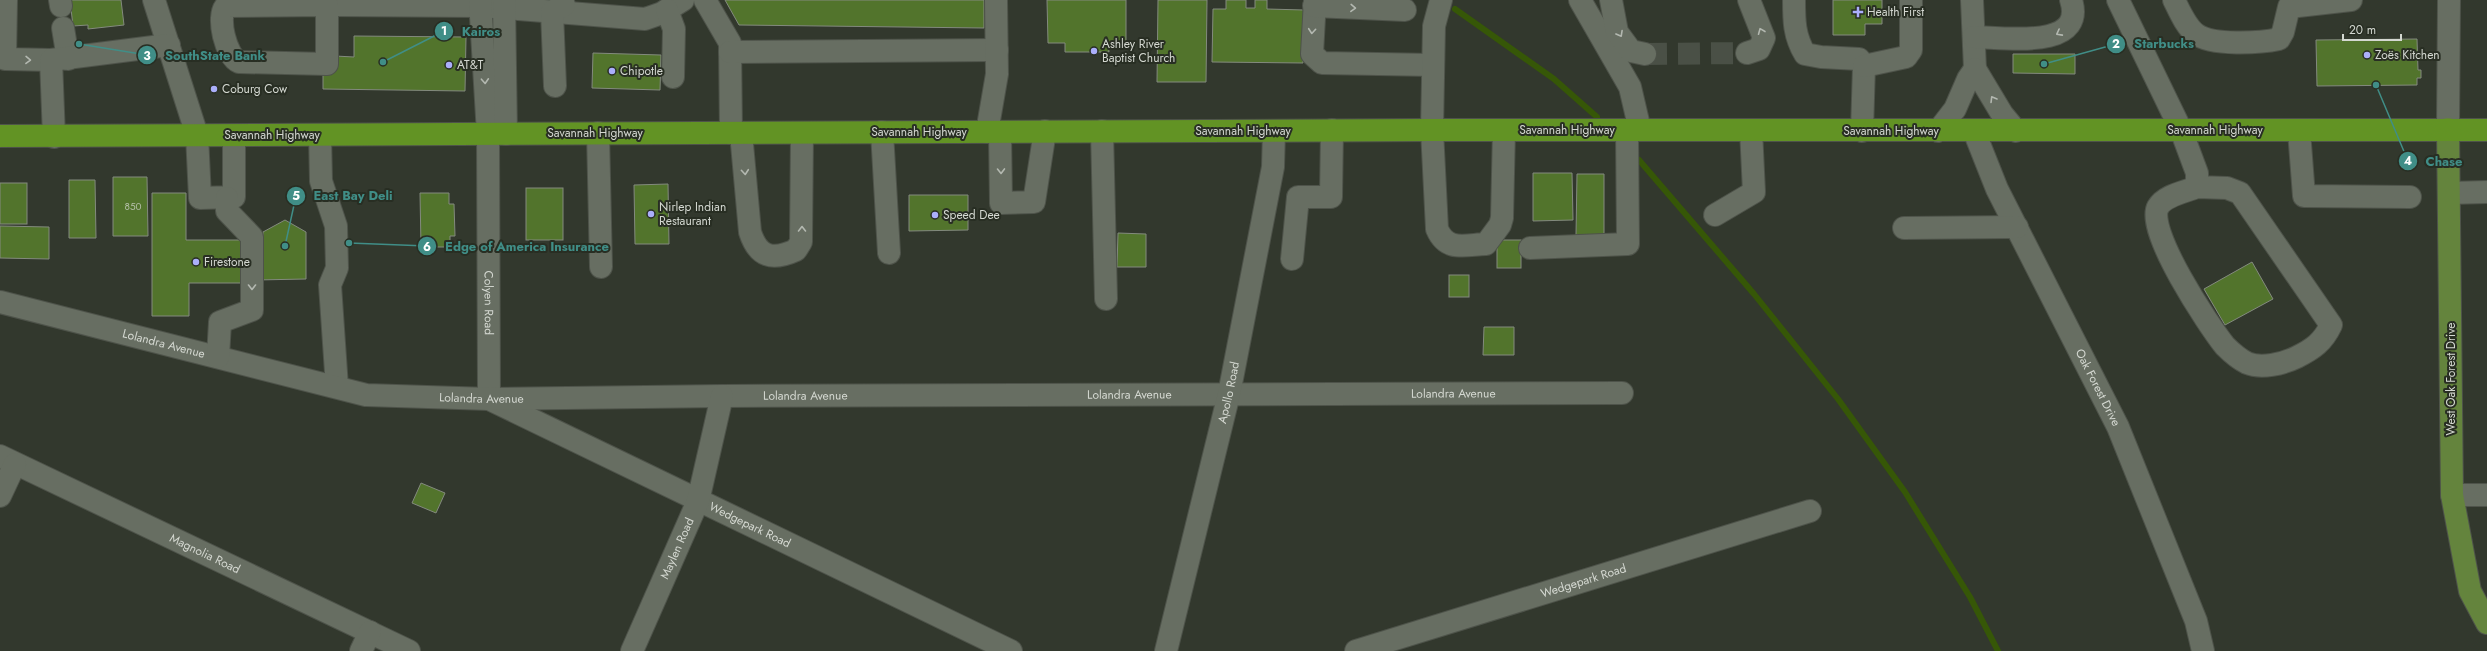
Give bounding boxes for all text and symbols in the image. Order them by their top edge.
place label: Health First [1867,3,1924,21]
one-way arrow [1350,4,1356,12]
marker: Health First [1852,6,1864,18]
scale bar [2343,16,2401,42]
callout: Kairos [434,19,508,44]
text: 20 m [2349,21,2376,39]
text: 1 [441,22,447,40]
text: Kairos [462,22,500,41]
one-way arrow [1758,27,1766,34]
one-way arrow [1308,28,1317,34]
one-way arrow [2056,28,2063,35]
one-way arrow [1615,30,1622,37]
callout: Starbucks [2106,31,2202,56]
text: Starbucks [2134,34,2194,53]
place label: Ashley River Baptist Church [1102,35,1175,67]
text: 2 [2112,35,2120,53]
callout: SouthState Bank [137,43,273,68]
text: SouthState Bank [165,46,266,65]
marker: Ashley River Baptist Church [1089,46,1099,56]
place label: Zoës Kitchen [2375,46,2440,64]
text: 3 [143,47,151,65]
marker: Zoës Kitchen [2362,50,2372,60]
one-way arrow [25,56,31,64]
place label: AT&T [457,56,484,74]
marker: AT&T [444,60,454,70]
place label: Chipotle [620,62,663,80]
marker: Chipotle [607,66,617,76]
one-way arrow [481,78,489,84]
place label: Coburg Cow [222,80,288,98]
marker: Coburg Cow [209,84,219,94]
one-way arrow [1991,96,1998,103]
street label: Savannah Highway [1519,121,1615,139]
street label: Savannah Highway [2167,121,2263,139]
street label: Savannah Highway [1195,122,1291,140]
street label: Savannah Highway [1843,122,1939,140]
street label: Savannah Highway [871,123,967,141]
street label: Savannah Highway [547,124,643,142]
street label: Savannah Highway [224,126,320,144]
callout: Chase [2398,148,2471,173]
text: 4 [2404,152,2412,170]
text: Chase [2426,152,2463,171]
one-way arrow [740,168,749,175]
one-way arrow [997,168,1005,174]
callout: East Bay Deli [286,183,401,208]
text: East Bay Deli [313,186,393,205]
text: 5 [292,187,300,205]
place label: Nirlep Indian Restaurant [659,198,726,230]
house number: 850 [124,199,142,214]
place label: Speed Dee [943,206,1000,224]
marker: Nirlep Indian Restaurant [646,209,656,219]
marker: Speed Dee [930,210,940,220]
one-way arrow [797,226,806,232]
callout: Edge of America Insurance [417,234,617,259]
text: Edge of America Insurance [445,237,609,256]
text: 6 [423,238,431,256]
place label: Firestone [204,253,250,271]
marker: Firestone [191,257,201,267]
street label: Colyen Road [480,270,498,335]
one-way arrow [248,284,256,290]
street label: West Oak Forest Drive [2442,323,2460,435]
street label: Lolandra Avenue [121,324,207,363]
street label: Oak Forest Drive [2071,346,2125,429]
street label: Apollo Road [1213,360,1244,425]
street label: Lolandra Avenue [1411,384,1496,403]
street label: Lolandra Avenue [1087,386,1172,404]
street label: Lolandra Avenue [763,387,848,405]
street label: Lolandra Avenue [439,388,524,408]
street label: Wedgepark Road [706,498,794,552]
street label: Maylen Road [656,515,699,582]
street label: Magnolia Road [167,529,243,578]
street label: Wedgepark Road [1538,559,1628,603]

